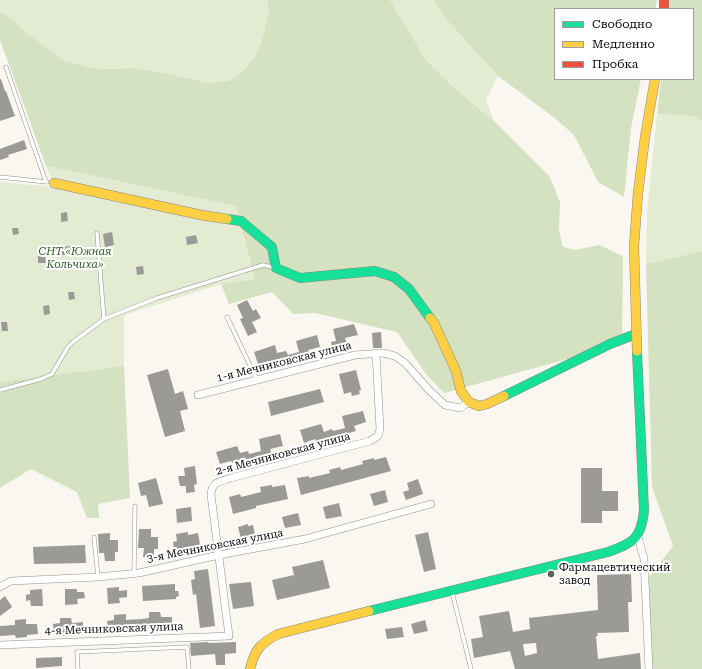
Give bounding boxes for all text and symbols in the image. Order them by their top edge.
legend [554,8,694,80]
text: Свободно [592,17,652,31]
text: Медленно [592,37,655,51]
text: Пробка [592,57,638,71]
park label: СНТ «Южная Кольчиха» [38,245,112,271]
street label: 1-я Мечниковская улица [215,339,353,385]
street label: 2-я Мечниковская улица [214,430,352,478]
street label: 3-я Мечниковская улица [146,526,284,566]
place label: Фармацевтический завод [559,561,670,587]
marker: Фармацевтический завод [546,569,556,579]
street label: 4-я Мечниковская улица [45,620,183,638]

